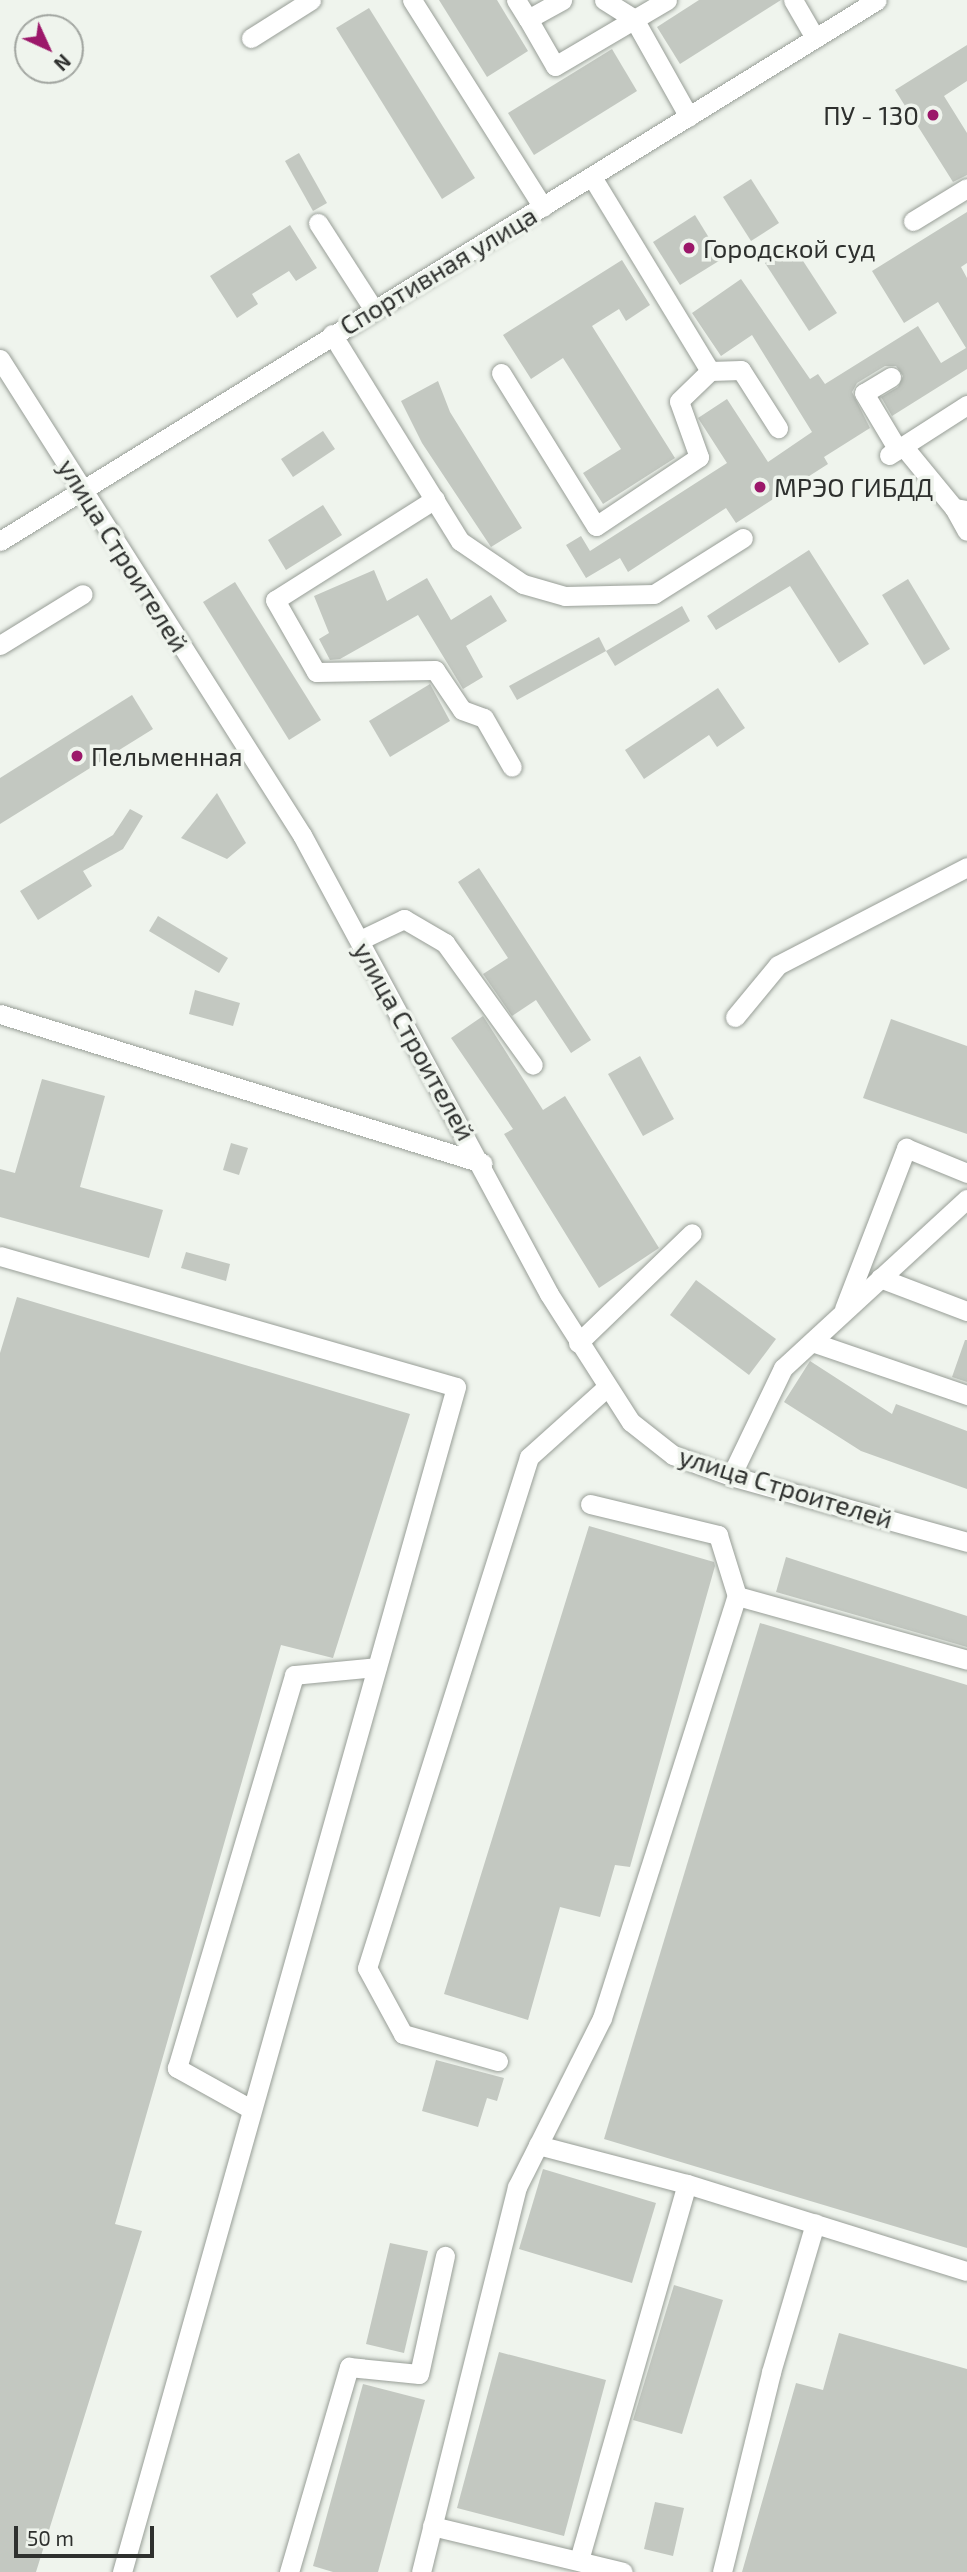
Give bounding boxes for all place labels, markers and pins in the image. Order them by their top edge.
place label: ПУ - 130 [823,99,919,131]
marker: ПУ - 130 [925,107,941,123]
place label: Городской суд [703,232,875,264]
marker: Городской суд [681,240,697,256]
place label: МРЭО ГИБДД [774,471,933,503]
marker: МРЭО ГИБДД [752,479,768,495]
place label: Пельменная [91,740,243,772]
marker: Пельменная [69,748,85,764]

